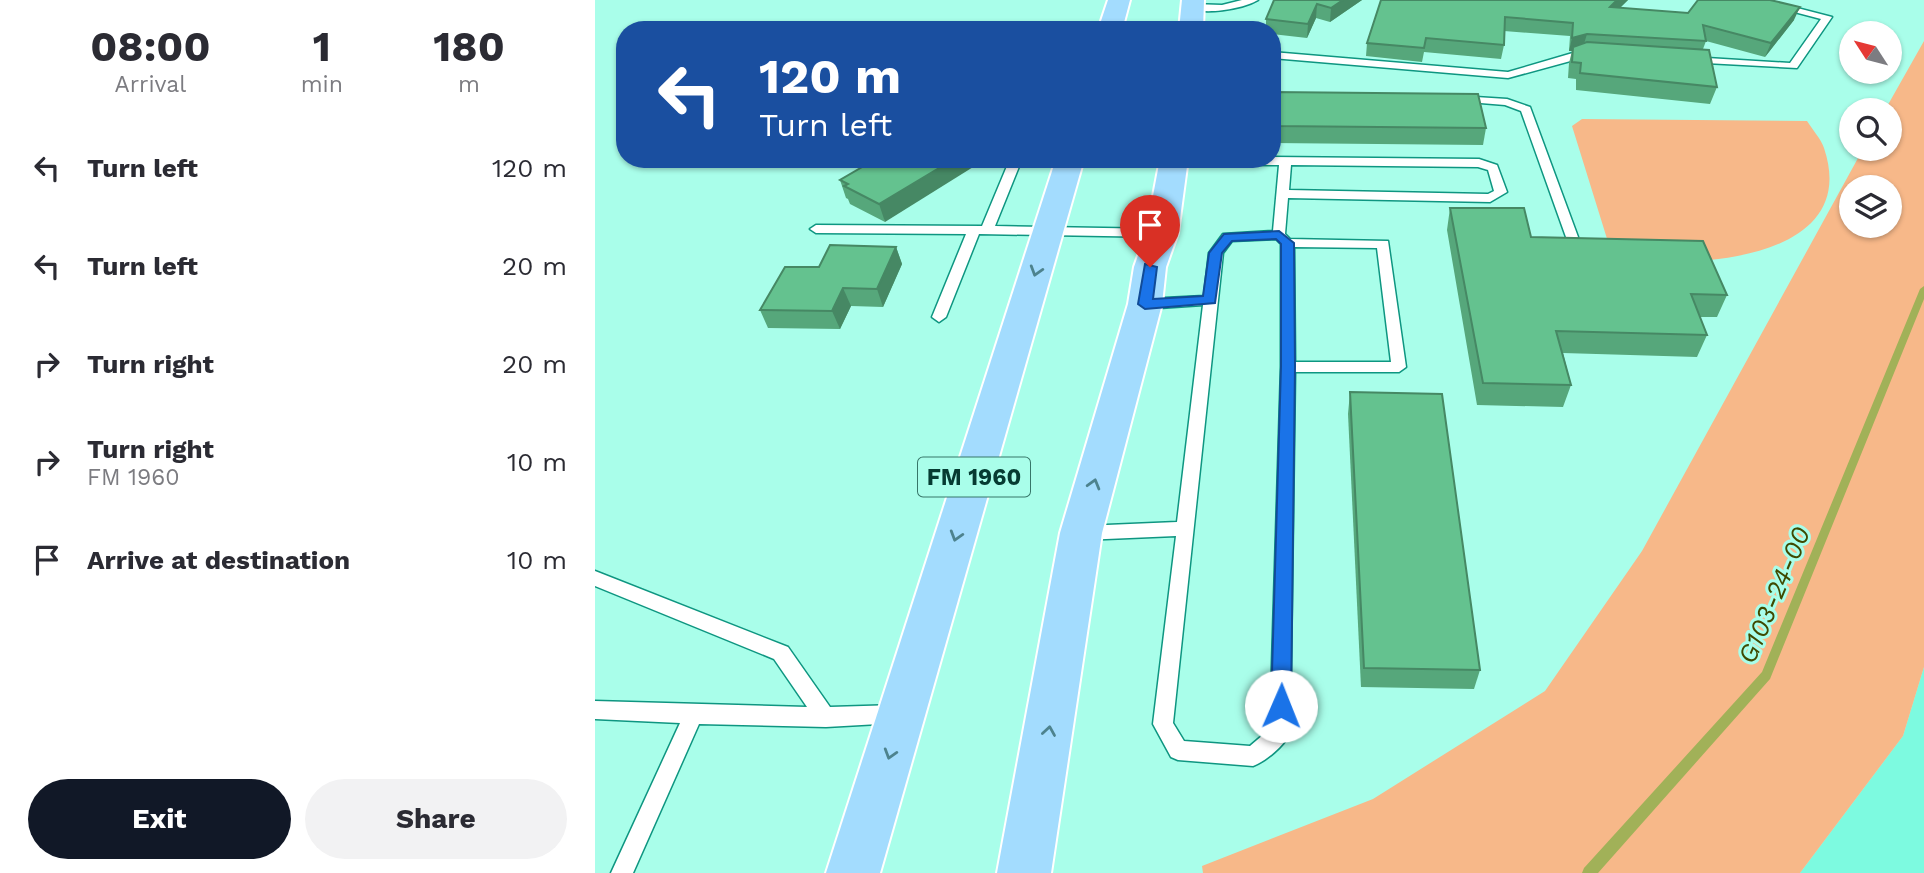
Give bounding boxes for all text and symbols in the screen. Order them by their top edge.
north arrow [1839,21,1902,84]
map controls [1839,21,1902,238]
text: 08:00 [90,22,210,71]
text: 1 [313,22,331,71]
text: 180 [433,22,505,71]
text: 120 m [759,47,901,105]
icon: left [644,49,735,140]
text: Arrival [114,71,186,98]
text: min [301,71,343,98]
text: m [458,71,480,98]
button: search [1839,98,1902,161]
text: Turn left [759,106,892,144]
icon: left [28,149,66,187]
text: Turn left [87,153,198,183]
text: 120 m [492,153,567,183]
button: layers [1839,175,1902,238]
pin [1120,195,1180,267]
icon: arrive [1131,206,1169,244]
icon: left [28,247,66,285]
text: Turn left [87,251,198,281]
text: 20 m [502,251,567,281]
one-way arrow [1030,265,1045,277]
icon: right [28,345,66,383]
text: Turn right [87,349,214,379]
text: 20 m [502,349,567,379]
text: Turn right [87,434,214,464]
icon: right [28,443,66,481]
text: 10 m [507,447,567,477]
road number: FM 1960 [918,457,1030,496]
text: FM 1960 [87,464,180,491]
one-way arrow [1086,478,1101,490]
water label: G103-24-00 [1732,522,1816,668]
one-way arrow [950,529,964,542]
icon: arrive [28,541,66,579]
text: Arrive at destination [87,545,350,575]
text: 10 m [507,545,567,575]
position arrow [1244,669,1318,743]
one-way arrow [1041,725,1056,737]
one-way arrow [884,747,898,759]
button: Exit [28,779,291,859]
button: Share [305,779,567,859]

